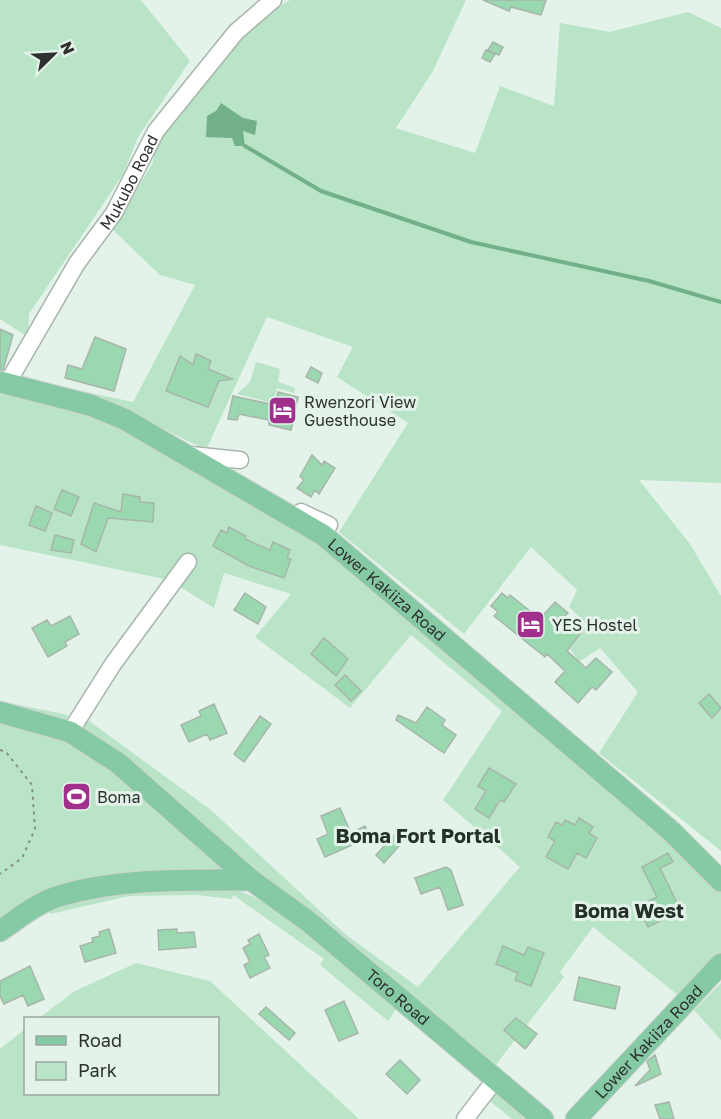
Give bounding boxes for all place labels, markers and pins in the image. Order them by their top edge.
place label: Rwenzori View Guesthouse [304,392,416,430]
hotel icon: Rwenzori View Guesthouse [267,395,299,427]
hotel icon: YES Hostel [515,609,547,641]
place label: YES Hostel [552,615,637,635]
sports icon: Boma [60,781,92,813]
place label: Boma [97,787,141,807]

